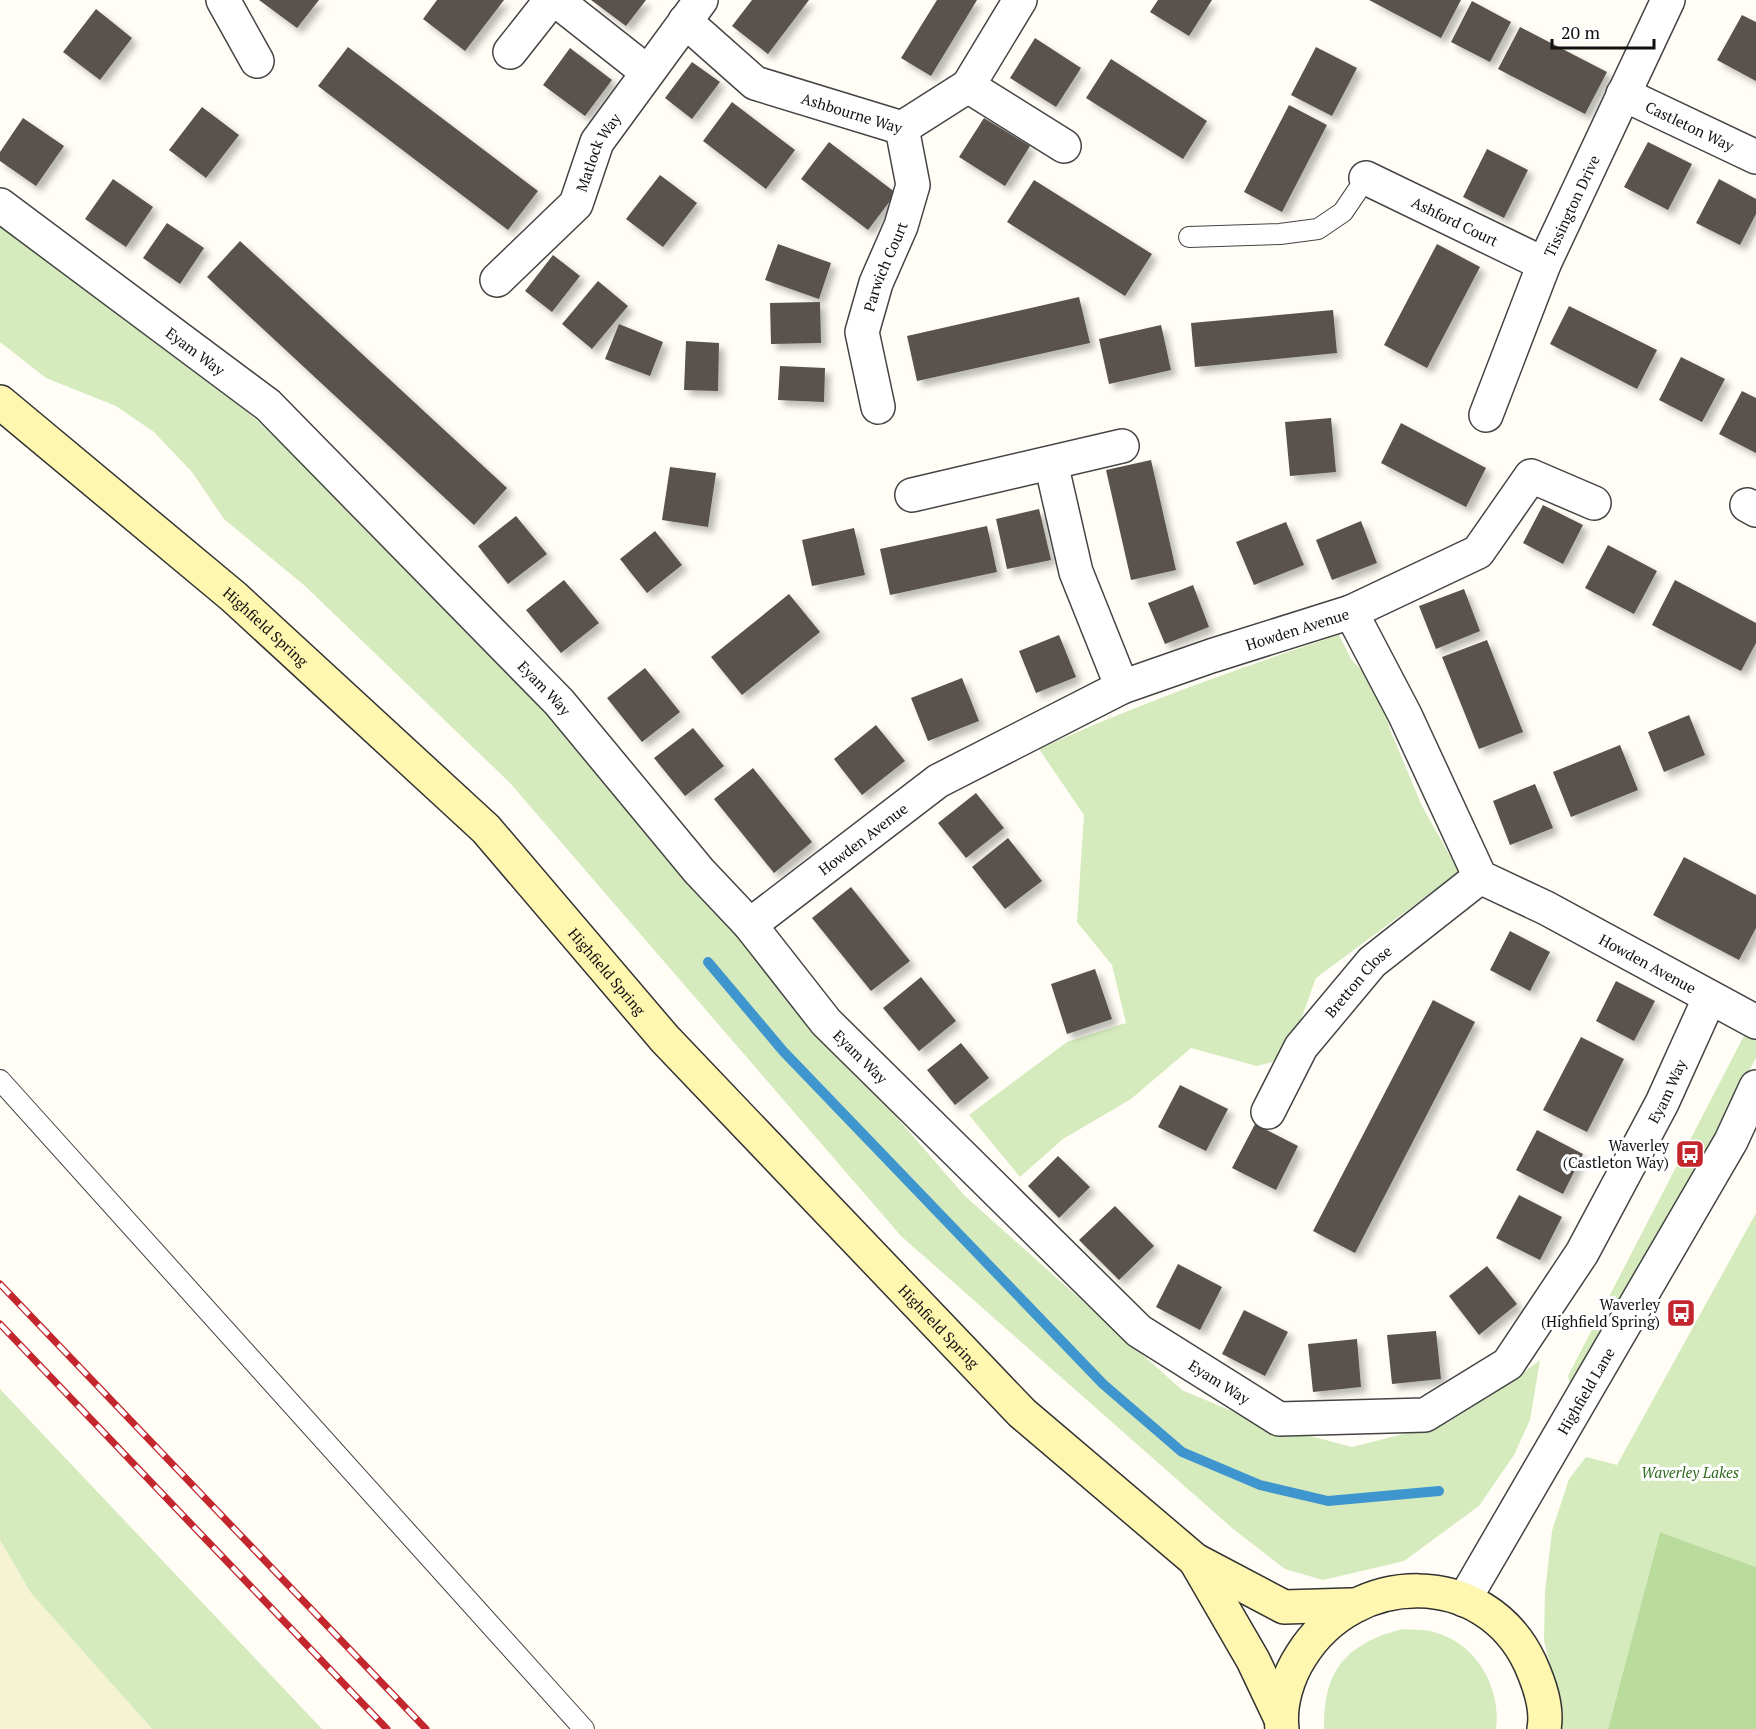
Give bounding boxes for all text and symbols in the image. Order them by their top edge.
scale bar [1552,12,1654,50]
text: 20 m [1561,20,1601,44]
street label: Ashbourne Way [799,88,905,138]
street label: Castleton Way [1642,96,1738,155]
street label: Matlock Way [571,109,625,194]
street label: Tissington Drive [1539,152,1604,260]
street label: Ashford Court [1408,192,1502,251]
street label: Parwich Court [858,219,912,314]
street label: Eyam Way [162,322,229,380]
street label: Highfield Spring [219,582,314,671]
street label: Howden Avenue [1243,603,1351,655]
street label: Eyam Way [514,656,576,720]
street label: Howden Avenue [814,798,911,879]
street label: Highfield Spring [564,923,651,1020]
street label: Howden Avenue [1596,929,1700,998]
street label: Bretton Close [1320,941,1395,1022]
street label: Eyam Way [829,1025,893,1088]
street label: Eyam Way [1643,1056,1691,1127]
place label: Waverley (Castleton Way) [1563,1135,1669,1172]
bus stop icon: Waverley (Castleton Way) [1674,1138,1706,1170]
street label: Highfield Spring [894,1280,985,1373]
place label: Waverley (Highfield Spring) [1541,1294,1660,1331]
bus stop icon: Waverley (Highfield Spring) [1665,1297,1697,1329]
street label: Highfield Lane [1553,1344,1619,1438]
street label: Eyam Way [1185,1355,1254,1409]
park label: Waverley Lakes [1641,1462,1739,1482]

